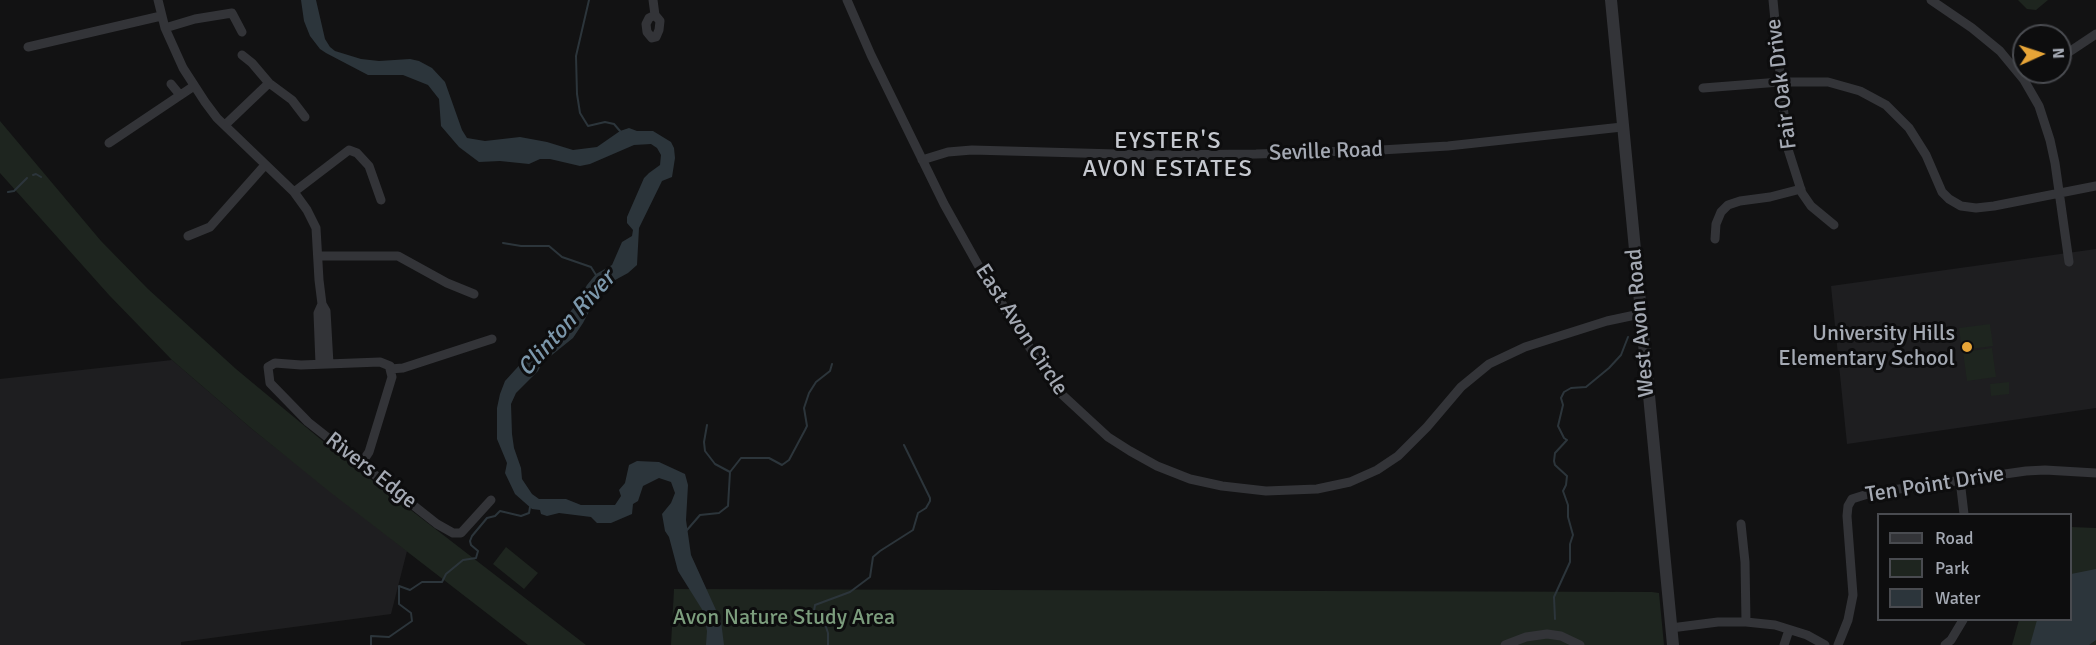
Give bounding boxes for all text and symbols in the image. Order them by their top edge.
street label: Fair Oak Drive [1761,17,1803,151]
north arrow [2012,24,2072,84]
text: N [2048,47,2068,59]
district label: EYSTER'S AVON ESTATES [1083,128,1253,184]
street label: Seville Road [1269,137,1383,167]
street label: West Avon Road [1621,248,1661,398]
street label: East Avon Circle [969,259,1073,401]
water label: Clinton River [512,265,622,383]
place label: University Hills Elementary School [1778,321,1955,372]
marker: University Hills Elementary School [1960,340,1974,354]
street label: Rivers Edge [320,427,422,515]
street label: Ten Point Drive [1864,461,2006,509]
legend [1877,513,2072,621]
text: Road [1935,527,1974,549]
text: Park [1935,557,1970,579]
text: Water [1935,587,1980,609]
park label: Avon Nature Study Area [673,605,895,631]

